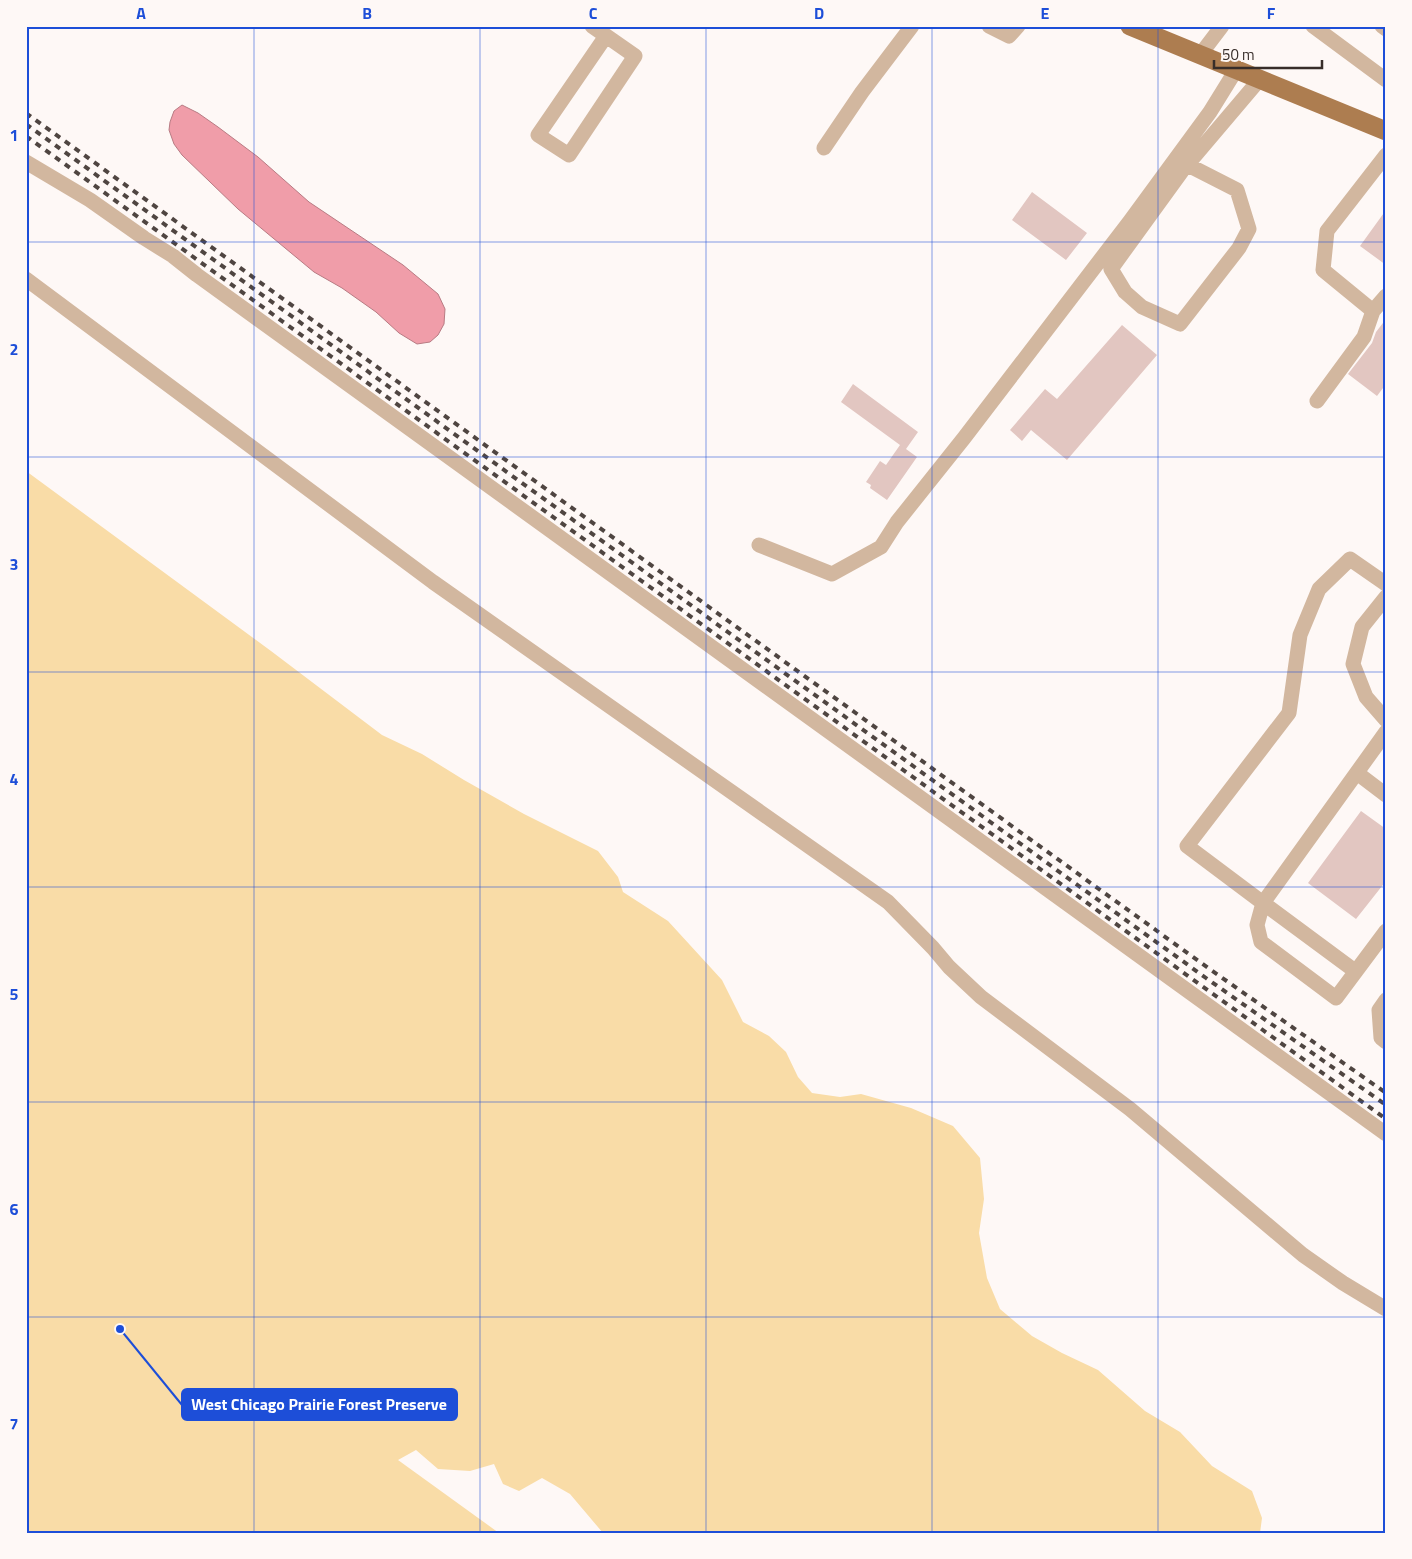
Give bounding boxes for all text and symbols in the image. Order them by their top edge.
text: A [136,1,146,25]
text: B [362,1,372,25]
text: C [589,1,598,25]
text: D [814,1,824,25]
text: E [1041,1,1050,25]
text: F [1267,1,1276,25]
scale bar [1214,38,1322,70]
text: 50 m [1222,43,1255,66]
text: 1 [10,123,18,147]
text: 2 [10,337,18,361]
text: 3 [10,552,18,576]
text: 4 [10,767,19,791]
text: 5 [10,982,19,1006]
text: 6 [10,1197,19,1221]
callout: West Chicago Prairie Forest Preserve [182,1389,457,1420]
text: West Chicago Prairie Forest Preserve [191,1392,447,1416]
text: 7 [10,1412,18,1436]

